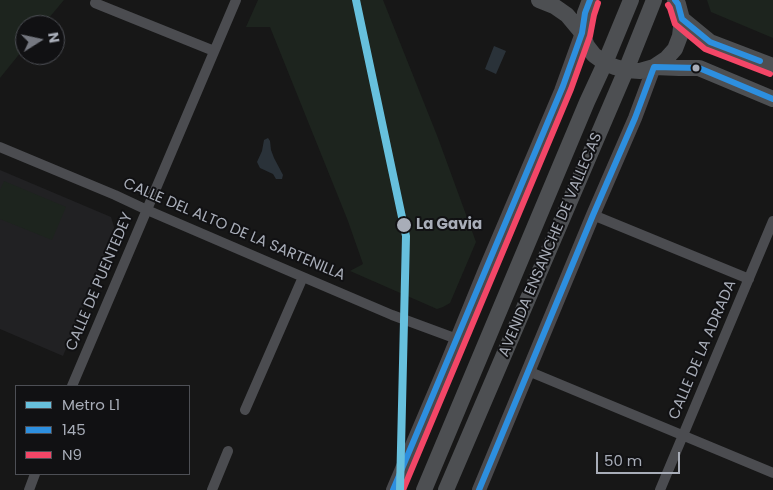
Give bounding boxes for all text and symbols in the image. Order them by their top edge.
north arrow [15,15,65,65]
text: N [43,31,65,44]
unlabelled marker [691,63,701,73]
street label: AVENIDA ENSANCHE DE VALLECAS [495,130,607,360]
street label: CALLE DEL ALTO DE LA SARTENILLA [120,175,348,285]
street label: CALLE DE PUENTEDEY [63,210,137,354]
marker: La Gavia [395,216,413,234]
place label: La Gavia [416,216,482,234]
street label: CALLE DE LA ADRADA [665,277,741,423]
legend [15,385,190,475]
text: Metro L1 [62,394,120,415]
text: 145 [62,419,86,440]
scale bar [598,442,682,474]
text: N9 [62,444,82,465]
text: 50 m [604,450,642,471]

